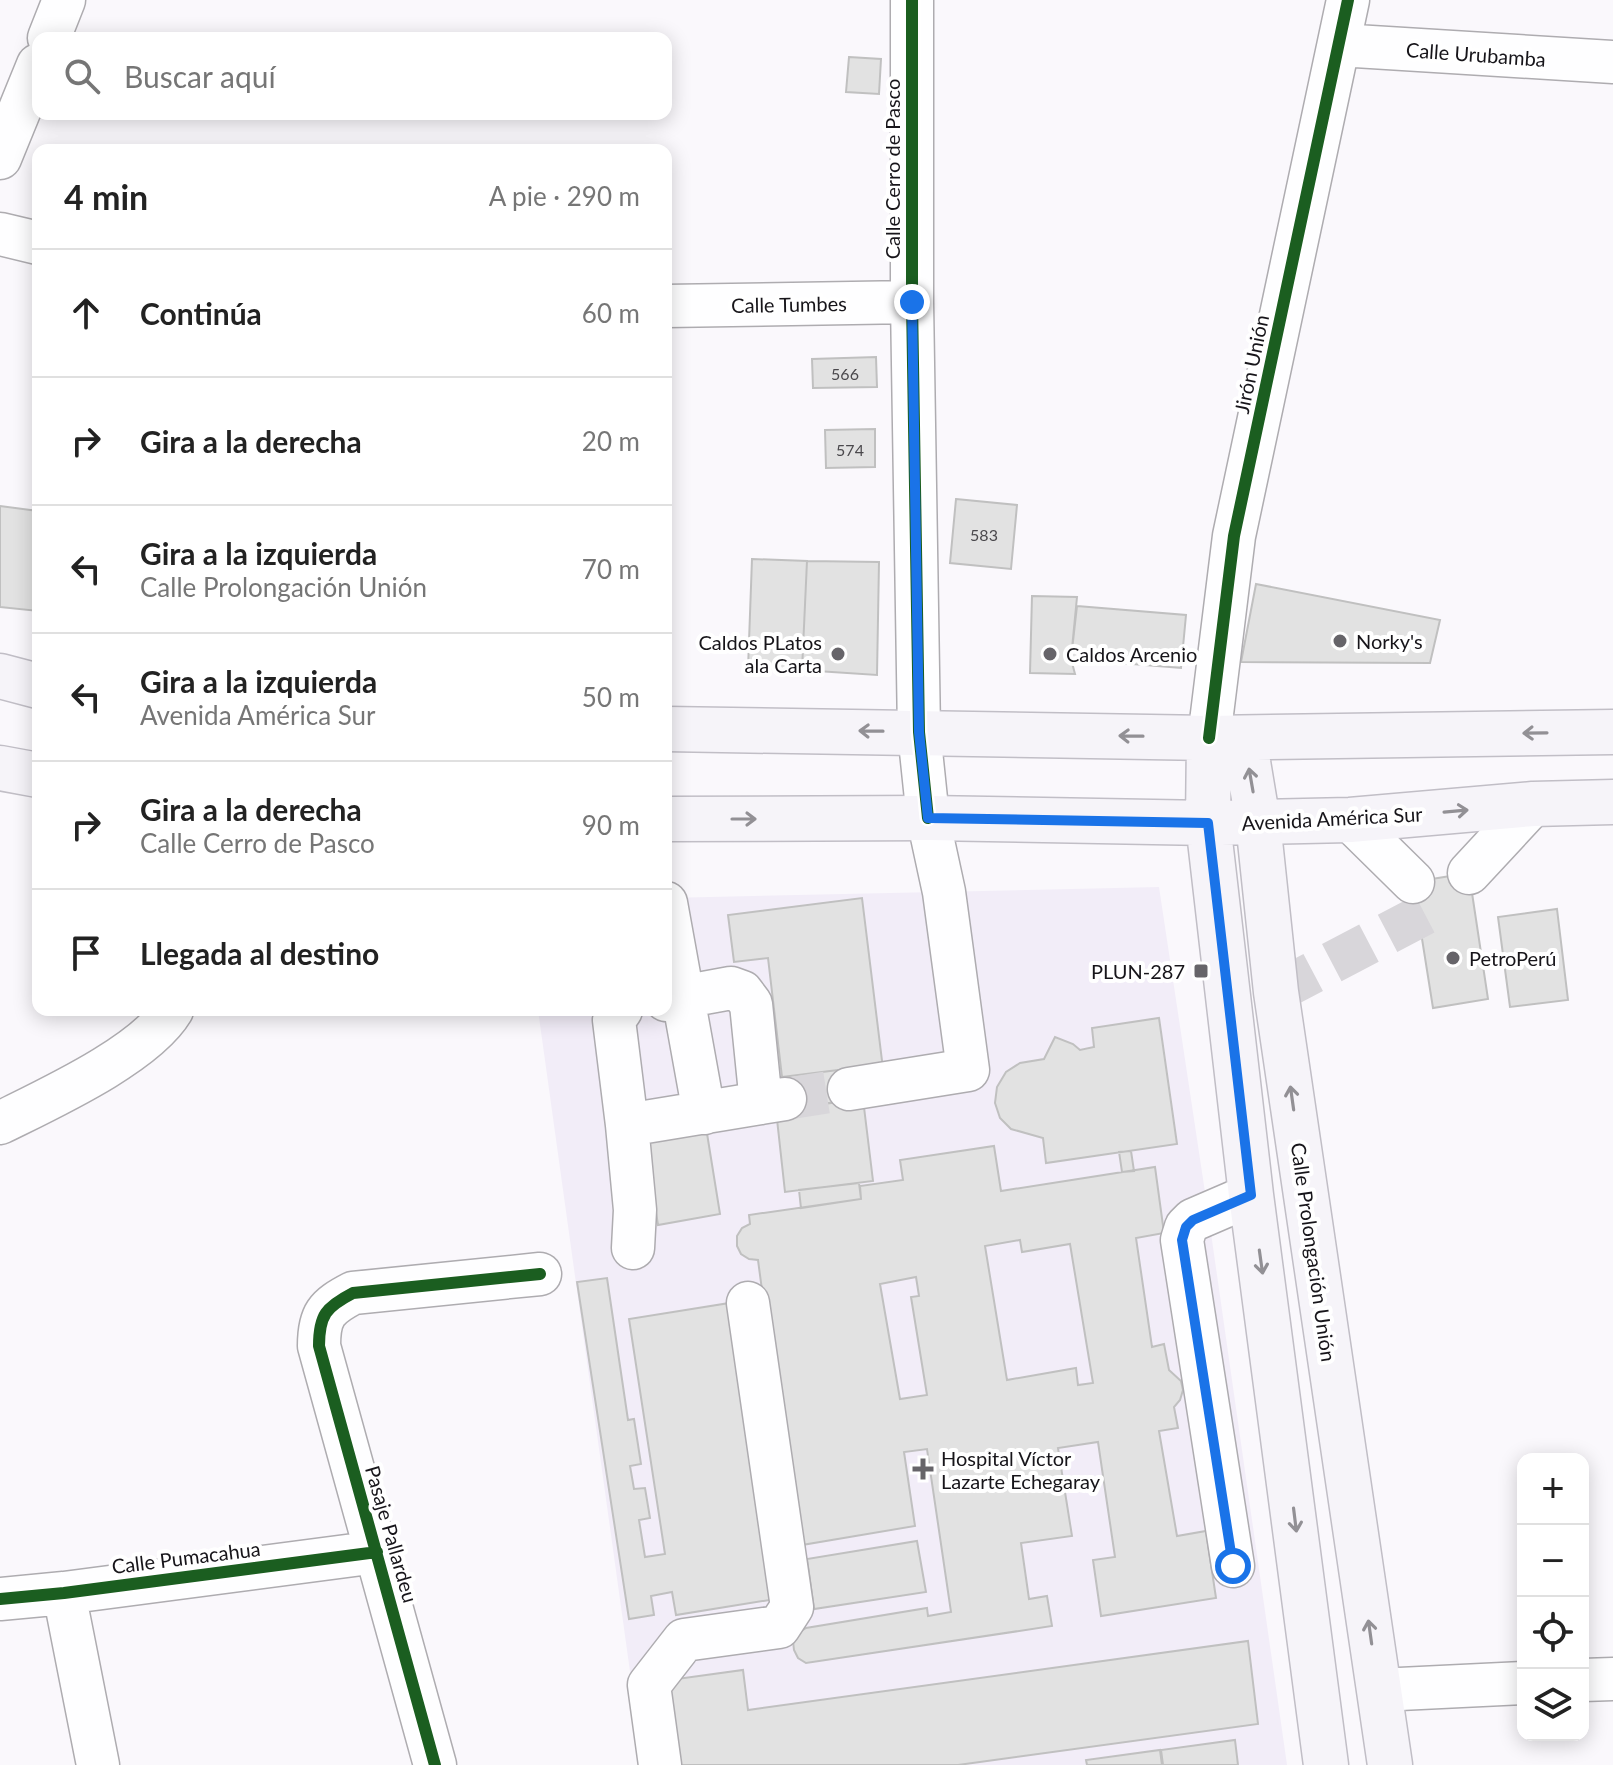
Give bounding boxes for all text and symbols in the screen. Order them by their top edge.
search box [32,32,672,120]
street label: Calle Urubamba [1405,37,1547,71]
icon: search [60,54,104,98]
text: Buscar aquí [124,58,276,94]
street label: Calle Cerro de Pasco [880,79,904,259]
text: 4 min [64,176,148,217]
text: A pie · 290 m [489,180,640,212]
route end [894,284,930,320]
icon: ahead [64,291,108,335]
street label: Calle Tumbes [731,291,847,317]
text: Continúa [140,295,262,331]
text: 60 m [582,297,640,329]
street label: Jirón Unión [1229,312,1273,416]
house number: 566 [831,364,859,383]
icon: right [64,419,108,463]
text: Gira a la derecha [140,423,362,459]
text: 20 m [582,425,640,457]
house number: 574 [836,440,864,459]
house number: 583 [970,525,998,544]
text: Gira a la izquierda [140,535,377,571]
icon: left [64,547,108,591]
text: 70 m [582,553,640,585]
text: Calle Prolongación Unión [140,571,427,603]
place label: Norky's [1356,629,1423,653]
place label: Caldos PLatos ala Carta [698,630,822,677]
marker: Norky's [1331,632,1349,650]
place label: Caldos Arcenio [1066,642,1197,666]
marker: Caldos PLatos ala Carta [829,645,847,663]
marker: Caldos Arcenio [1041,645,1059,663]
text: Gira a la izquierda [140,663,377,699]
icon: left [64,675,108,719]
text: 50 m [582,681,640,713]
text: Avenida América Sur [140,699,376,731]
one-way arrow [858,723,885,739]
one-way arrow [1522,725,1549,741]
one-way arrow [1118,729,1145,744]
one-way arrow [1243,768,1258,793]
text: Gira a la derecha [140,791,362,827]
street label: Avenida América Sur [1241,801,1424,835]
icon: right [64,803,108,847]
one-way arrow [1442,803,1469,818]
text: 90 m [582,809,640,841]
one-way arrow [730,811,757,827]
text: Calle Cerro de Pasco [140,827,375,859]
icon: arrive [64,931,108,975]
text: Llegada al destino [140,935,379,971]
place label: PetroPerú [1469,946,1557,970]
marker: PetroPerú [1444,949,1462,967]
place label: PLUN-287 [1091,959,1185,983]
marker: PLUN-287 [1192,962,1210,980]
one-way arrow [1284,1086,1299,1111]
street label: Calle Prolongación Unión [1287,1141,1341,1363]
one-way arrow [1254,1249,1269,1274]
place label: Hospital Víctor Lazarte Echegaray [941,1446,1101,1493]
map controls [1517,1453,1589,1741]
button: + [1517,1453,1589,1525]
marker: Hospital Víctor Lazarte Echegaray [912,1458,934,1480]
street label: Pasaje Pallardeu [361,1463,423,1605]
one-way arrow [1287,1506,1302,1533]
button: − [1517,1525,1589,1597]
street label: Calle Pumacahua [110,1536,262,1578]
route start [1215,1548,1251,1584]
button: locate [1517,1597,1589,1669]
one-way arrow [1362,1620,1377,1646]
button: layers [1517,1669,1589,1741]

